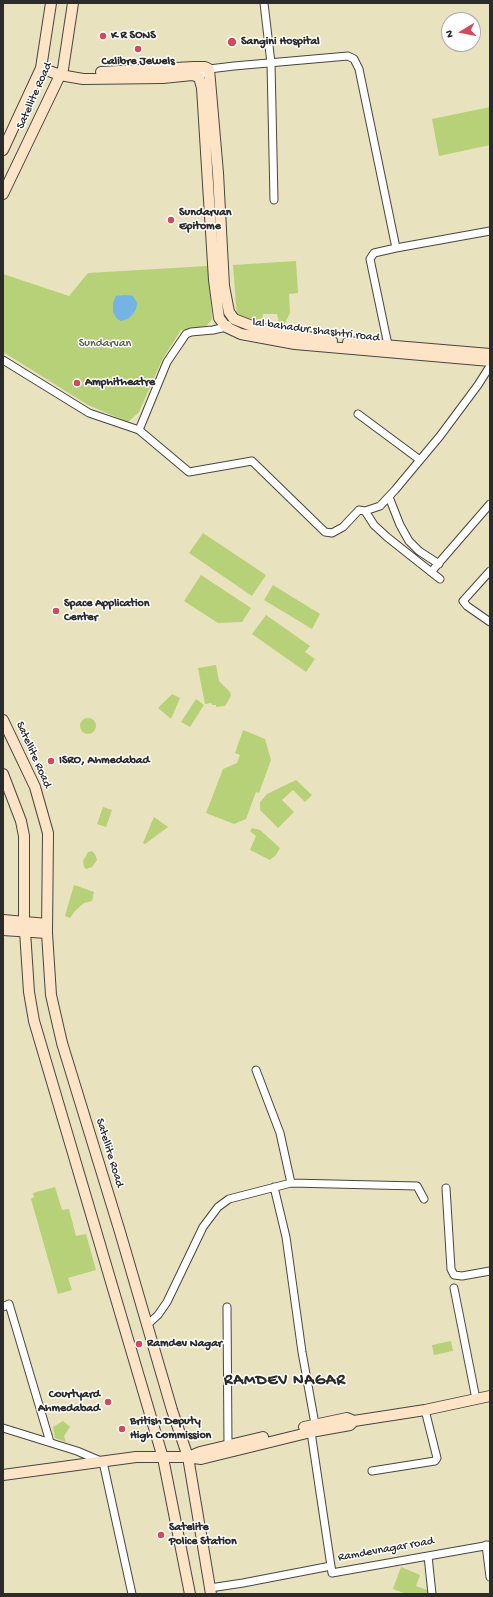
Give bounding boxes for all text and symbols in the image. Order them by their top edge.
north arrow [441,12,481,52]
place label: K R SONS [111,29,156,43]
text: N [444,29,457,38]
marker: K R SONS [98,31,108,41]
place label: Sangini Hospital [241,35,320,49]
marker: Sangini Hospital [226,36,238,48]
marker: Calibre Jewels [133,44,143,54]
place label: Calibre Jewels [101,55,175,69]
street label: Satellite Road [14,60,56,132]
place label: Sundarvan Epitome [179,206,231,234]
marker: Sundarvan Epitome [166,215,176,225]
street label: lal bahadur shashtri road [252,316,380,346]
park label: Sundarvan [79,337,131,351]
place label: Amphitheatre [85,376,155,390]
marker: Amphitheatre [72,378,82,388]
place label: Space Application Center [64,597,150,625]
marker: Space Application Center [51,606,61,616]
street label: Satellite Road [12,719,54,791]
place label: ISRO, Ahmedabad [59,754,150,768]
marker: ISRO, Ahmedabad [46,756,56,766]
street label: Satellite Road [92,1117,126,1189]
place label: Ramdev Nagar [147,1337,222,1351]
marker: Ramdev Nagar [134,1339,144,1349]
district label: RAMDEV NAGAR [224,1372,346,1392]
place label: Courtyard Ahmedabad [38,1388,100,1416]
marker: Courtyard Ahmedabad [103,1397,113,1407]
place label: British Deputy High Commission [130,1415,211,1443]
marker: British Deputy High Commission [117,1424,127,1434]
place label: Satelite Police Station [169,1521,237,1549]
marker: Satelite Police Station [156,1530,166,1540]
street label: Ramdevnagar road [337,1534,435,1566]

